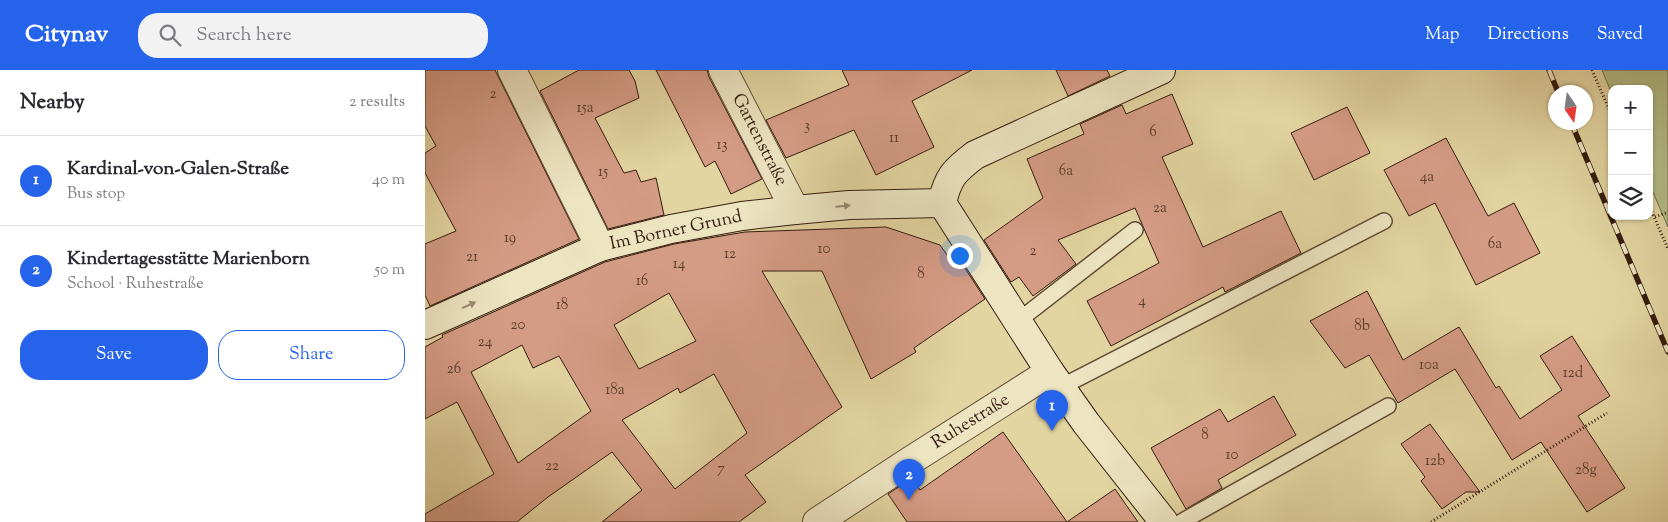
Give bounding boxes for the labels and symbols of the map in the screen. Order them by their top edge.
house number: 2 [489,84,497,105]
north arrow [1548,85,1593,130]
street label: Gartenstraße [725,89,793,191]
house number: 15a [576,98,594,119]
house number: 3 [804,116,810,137]
house number: 6 [1149,122,1157,143]
house number: 11 [889,128,899,149]
house number: 13 [716,135,728,156]
house number: 6a [1059,161,1073,182]
house number: 15 [598,162,608,183]
house number: 4a [1420,167,1434,188]
house number: 2a [1153,198,1167,219]
one-way arrow [835,202,851,210]
street label: Im Borner Grund [608,204,744,258]
house number: 19 [504,228,516,249]
house number: 6a [1488,234,1502,255]
house number: 10 [818,239,831,260]
house number: 2 [1029,241,1037,262]
your location [947,243,973,269]
house number: 12 [724,244,736,265]
house number: 21 [466,247,478,268]
house number: 14 [673,254,686,275]
house number: 8 [917,264,925,285]
house number: 16 [636,271,648,292]
house number: 4 [1138,291,1146,312]
house number: 18 [556,295,568,316]
one-way arrow [462,300,476,308]
house number: 20 [511,315,526,336]
house number: 8b [1354,316,1370,337]
house number: 24 [478,332,493,353]
house number: 10a [1419,355,1439,376]
house number: 26 [447,359,461,380]
house number: 12d [1563,363,1584,384]
house number: 18a [605,380,625,401]
street label: Ruhestraße [927,388,1015,456]
pin: 1 [1036,390,1068,431]
house number: 8 [1201,425,1209,446]
house number: 10 [1226,445,1239,466]
house number: 12b [1425,451,1445,472]
house number: 22 [545,456,559,477]
house number: 7 [717,459,725,480]
pin: 2 [893,459,925,500]
house number: 28g [1575,460,1597,481]

